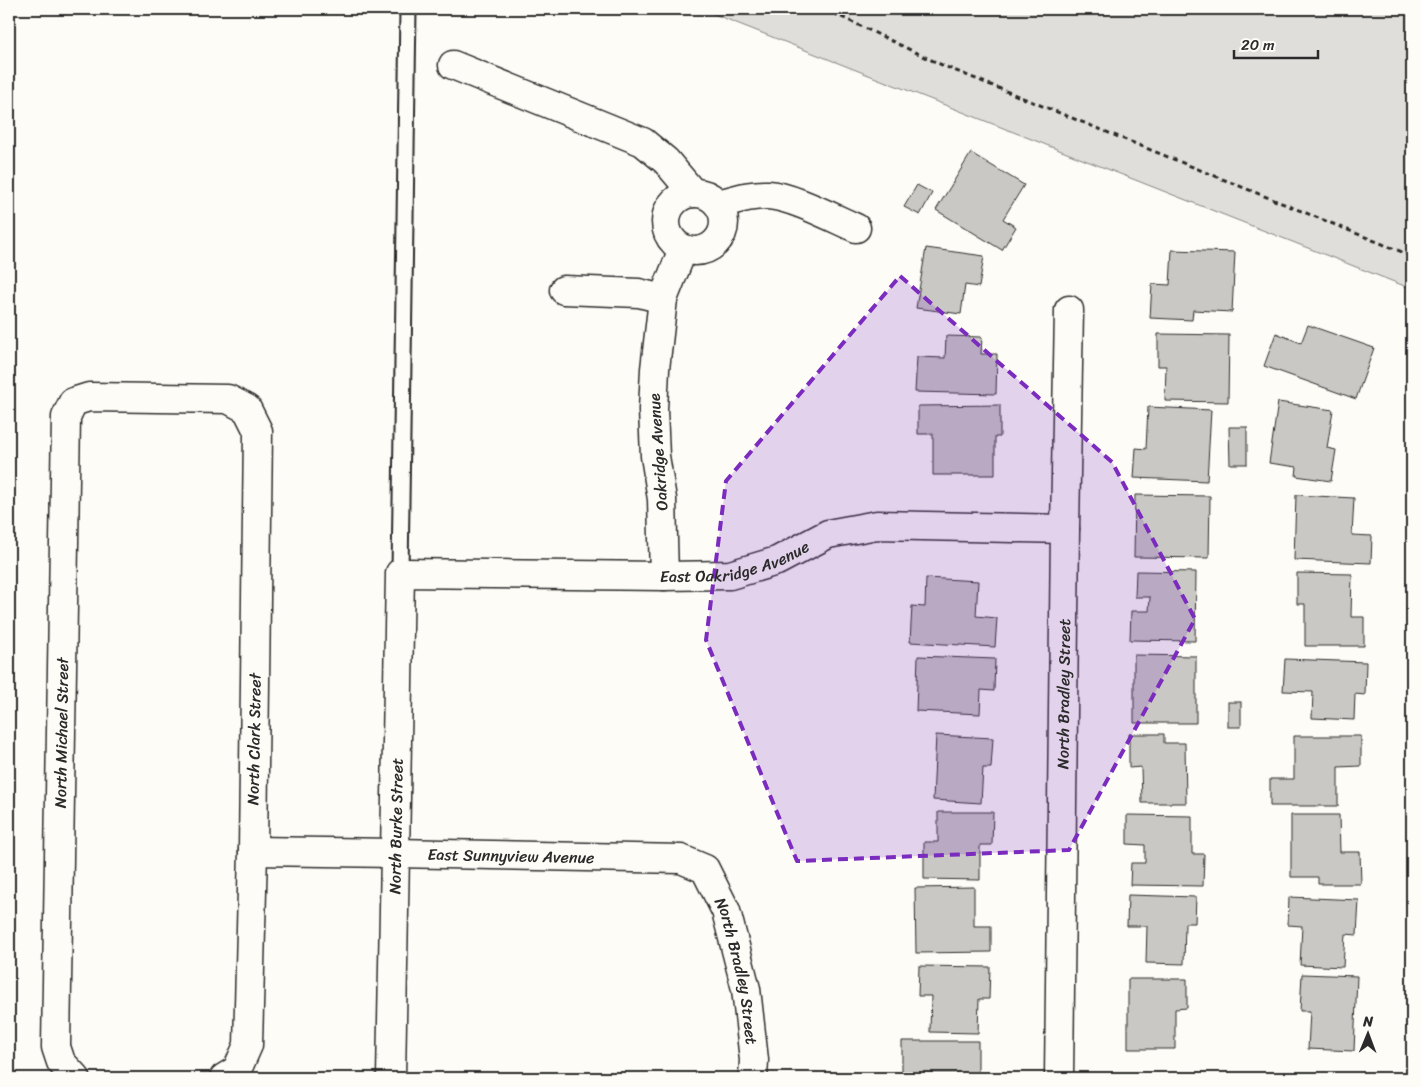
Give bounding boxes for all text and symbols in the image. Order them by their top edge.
scale bar [1234,28,1317,60]
text: 20 m [1241,32,1275,58]
street label: Oakridge Avenue [639,392,677,512]
street label: East Oakridge Avenue [660,532,815,591]
street label: North Bradley Street [1048,619,1079,769]
street label: North Michael Street [45,657,77,808]
street label: North Clark Street [238,672,270,805]
street label: North Burke Street [380,758,411,894]
street label: East Sunnyview Avenue [427,839,595,872]
street label: North Bradley Street [707,892,767,1046]
text: N [1362,1009,1374,1034]
north arrow [1344,1010,1394,1060]

